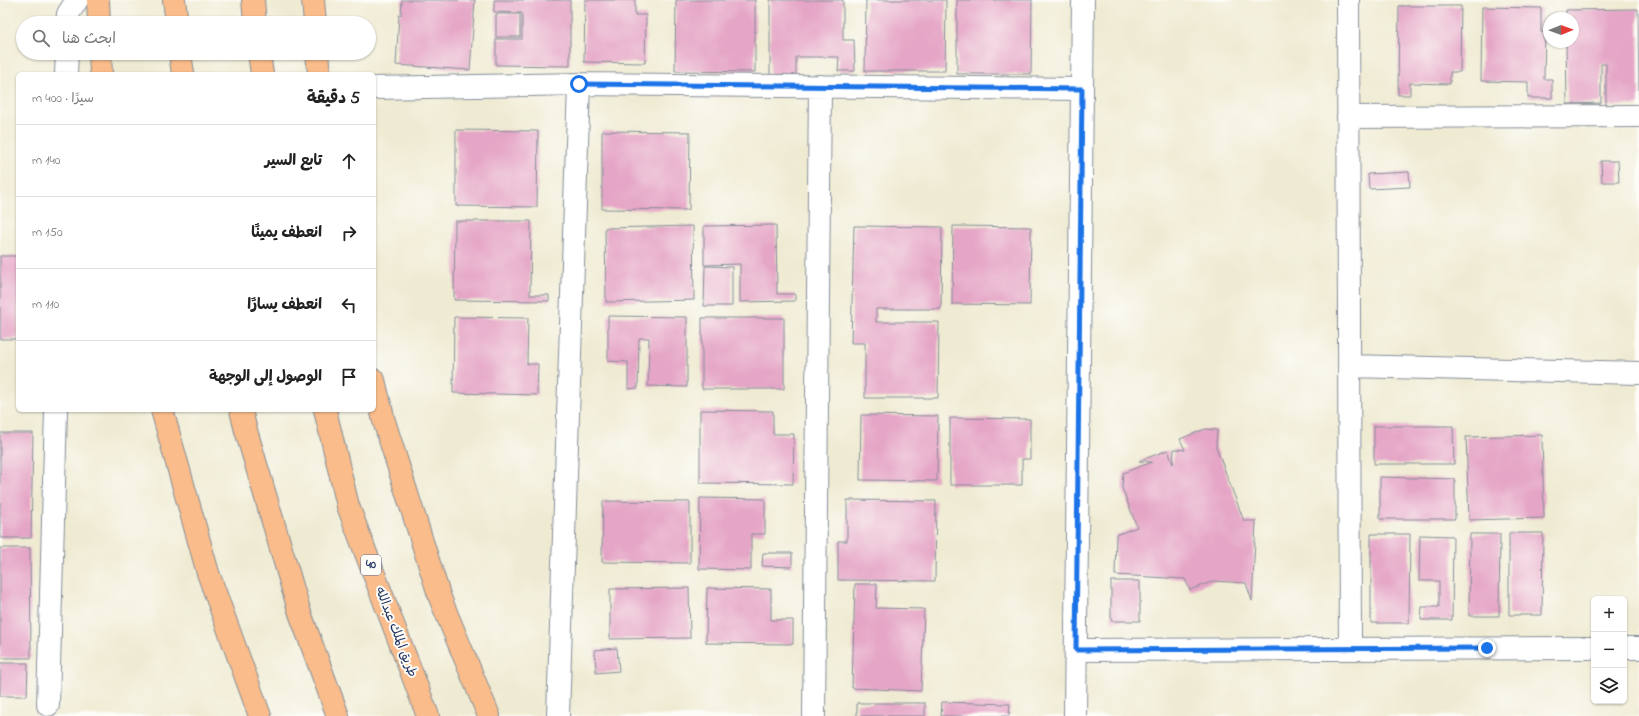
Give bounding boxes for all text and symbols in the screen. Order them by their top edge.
north arrow [1543,12,1579,48]
search box [16,16,376,60]
icon: search [30,27,52,49]
text: ابحث هنا [62,28,116,50]
route start [570,75,588,93]
text: 5 دقيقة [307,86,360,111]
text: سيرًا · 400 m [32,89,94,108]
text: تابع السير [265,150,322,172]
icon: ahead [338,150,360,172]
text: 140 m [32,151,60,170]
text: انعطف يمينًا [251,222,322,244]
icon: right [338,222,360,244]
text: 150 m [32,223,63,242]
text: انعطف يسارًا [247,294,322,316]
icon: left [338,294,360,316]
text: 110 m [32,295,59,314]
text: الوصول إلى الوجهة [209,366,322,388]
icon: arrive [338,366,360,388]
road number: 40 [361,555,381,575]
street label: طريق الملك عبدالله [370,584,422,680]
map controls [1591,596,1627,704]
button: + [1591,596,1627,632]
button: − [1591,632,1627,668]
route end [1478,639,1496,657]
button: layers [1591,668,1627,704]

